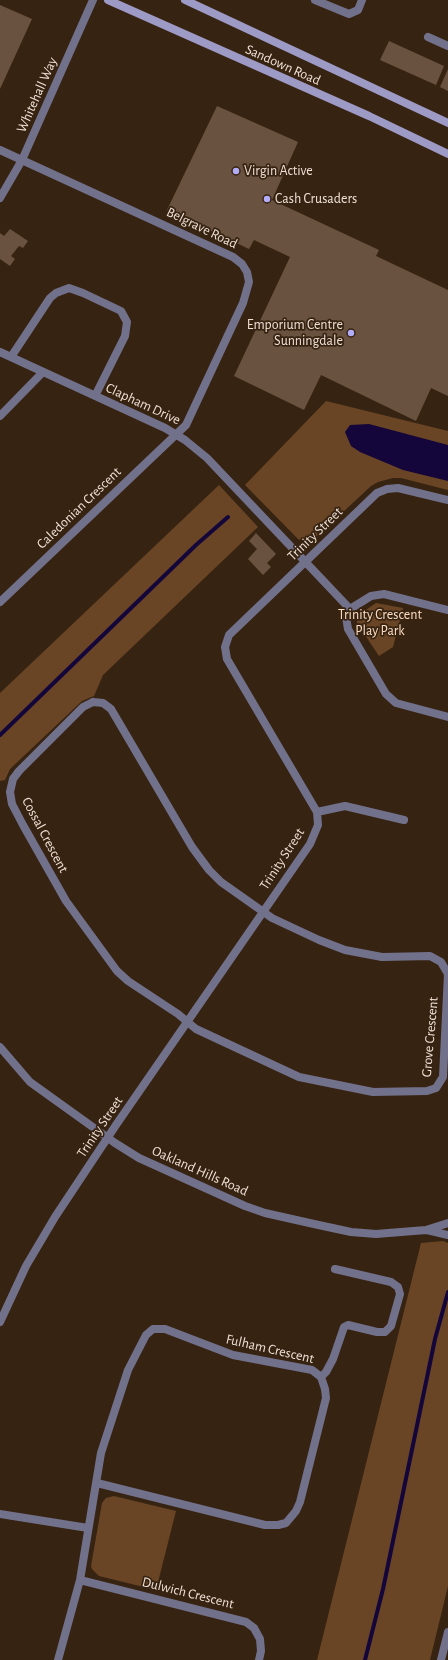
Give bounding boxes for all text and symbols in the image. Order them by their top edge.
street label: Sandown Road [243,41,323,89]
street label: Whitehall Way [13,55,61,135]
place label: Virgin Active [244,163,313,179]
marker: Virgin Active [231,166,241,176]
place label: Cash Crusaders [275,191,357,207]
marker: Cash Crusaders [262,194,272,204]
street label: Belgrave Road [164,204,240,252]
place label: Emporium Centre Sunningdale [247,317,343,350]
marker: Emporium Centre Sunningdale [346,328,356,338]
street label: Clapham Drive [103,379,183,429]
street label: Caledonian Crescent [33,463,125,553]
street label: Trinity Street [284,504,346,564]
park label: Trinity Crescent Play Park [338,607,422,640]
street label: Cossal Crescent [18,794,72,876]
street label: Trinity Street [256,825,308,893]
street label: Grove Crescent [418,996,442,1078]
street label: Trinity Street [73,1093,127,1161]
street label: Oakland Hills Road [149,1142,251,1200]
street label: Fulham Crescent [224,1331,316,1367]
street label: Dulwich Crescent [140,1573,236,1613]

